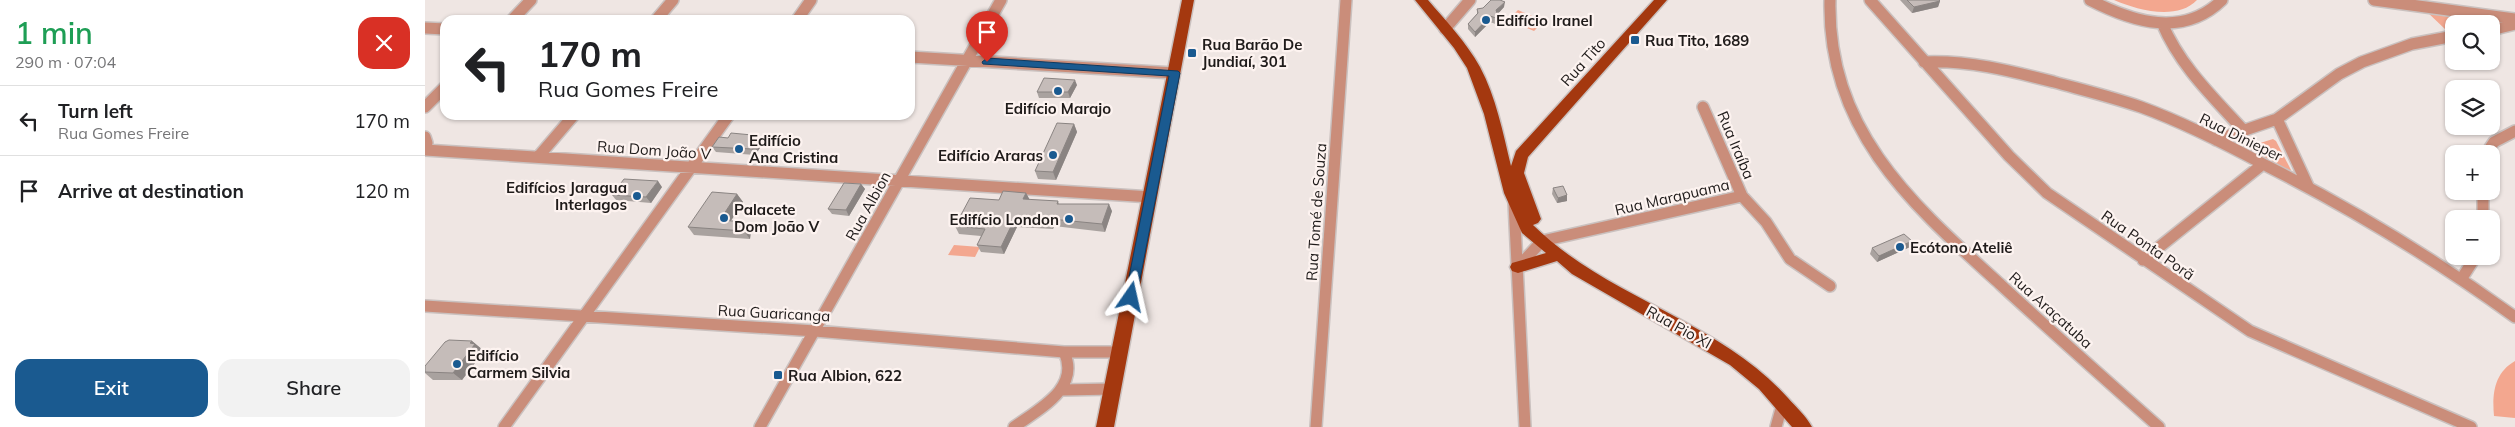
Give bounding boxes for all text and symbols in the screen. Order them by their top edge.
pin [966,11,1008,62]
place label: Edifício Iranel [1496,11,1593,30]
text: 1 min [15,14,93,52]
marker: Edifício Iranel [1480,14,1492,26]
map controls [2445,15,2500,265]
button: search [2445,15,2500,70]
button: close [358,17,410,69]
icon: arrive [973,18,1001,46]
place label: Rua Tito, 1689 [1645,31,1749,50]
text: 170 m [538,32,642,76]
street label: Rua Tito [1556,34,1610,90]
marker: Rua Tito, 1689 [1629,34,1641,46]
icon: left [455,35,520,100]
place label: Rua Barão De Jundiaí, 301 [1202,35,1302,71]
marker: Rua Barão De Jundiaí, 301 [1186,47,1198,59]
text: 290 m · 07:04 [15,52,116,72]
text: Rua Gomes Freire [538,75,718,103]
button: layers [2445,80,2500,135]
marker: Edifício Marajo [1052,85,1064,97]
text: Turn left [58,99,133,123]
place label: Edifício Marajo [1005,99,1111,118]
icon: left [15,107,43,135]
street label: Rua Iraíba [1713,108,1759,182]
text: 170 m [354,109,410,133]
street label: Rua Dinieper [2196,109,2286,165]
text: Rua Gomes Freire [58,123,189,143]
place label: Edifício Ana Cristina [749,131,838,167]
street label: Rua Dom João V [596,137,712,163]
street label: Rua Tomé de Souza [1302,142,1330,282]
marker: Edifício Ana Cristina [733,143,745,155]
button: + [2445,145,2500,200]
place label: Edifício Araras [938,146,1043,165]
marker: Edifício Araras [1047,149,1059,161]
street label: Rua Albion [841,168,895,244]
street label: Rua Marapuama [1613,175,1731,219]
icon: arrive [15,177,43,205]
place label: Edifícios Jaragua Interlagos [506,178,627,214]
text: Arrive at destination [58,179,244,203]
text: 120 m [354,179,410,203]
marker: Edifícios Jaragua Interlagos [631,190,643,202]
place label: Palacete Dom João V [734,200,820,236]
street label: Rua Ponta Porã [2098,206,2198,284]
place label: Edifício London [950,210,1059,229]
button: − [2445,210,2500,265]
marker: Palacete Dom João V [718,212,730,224]
marker: Edifício London [1063,213,1075,225]
place label: Ecótono Ateliê [1910,238,2013,257]
marker: Ecótono Ateliê [1894,241,1906,253]
street label: Rua Araçatuba [2005,268,2097,352]
position arrow [1104,270,1156,322]
street label: Rua Guaricanga [717,301,831,325]
street label: Rua Pio XI [1643,301,1715,353]
place label: Edifício Carmem Silvia [467,346,570,382]
marker: Edifício Carmem Silvia [451,358,463,370]
button: Exit [15,359,208,417]
button: Share [218,359,410,417]
place label: Rua Albion, 622 [788,366,902,385]
marker: Rua Albion, 622 [772,369,784,381]

